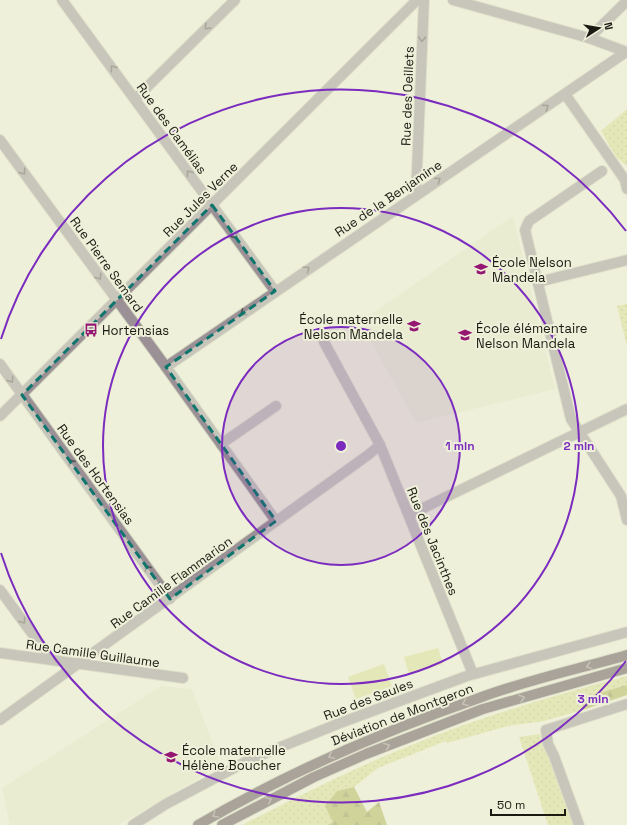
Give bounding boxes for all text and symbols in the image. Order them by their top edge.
north arrow [579,8,619,48]
text: N [601,21,616,31]
one-way arrow [204,23,212,30]
one-way arrow [418,36,426,42]
street label: Rue des Oeillets [397,46,418,146]
one-way arrow [110,66,117,73]
street label: Rue des Camélias [133,79,211,177]
one-way arrow [541,105,548,112]
street label: Rue de la Benjamine [331,156,445,241]
street label: Rue Jules Verne [159,158,241,240]
one-way arrow [18,167,25,174]
one-way arrow [187,171,194,178]
one-way arrow [433,178,440,185]
street label: Rue Pierre Semard [66,213,147,315]
one-way arrow [230,232,237,239]
place label: École Nelson Mandela [492,254,572,286]
school or university icon: École Nelson Mandela [473,261,489,277]
one-way arrow [303,266,310,274]
one-way arrow [94,273,102,280]
one-way arrow [240,308,247,316]
place label: École maternelle Nelson Mandela [299,311,404,343]
school or university icon: École maternelle Nelson Mandela [406,318,422,334]
place label: École élémentaire Nelson Mandela [476,320,588,352]
bus stop icon: Hortensias [83,322,99,338]
place label: Hortensias [102,322,169,339]
school or university icon: École élémentaire Nelson Mandela [457,327,473,343]
one-way arrow [6,375,13,382]
street label: Rue des Hortensias [53,420,138,528]
text: 1 min [445,438,475,454]
text: 2 min [563,438,595,454]
centre of rings [334,439,348,453]
one-way arrow [69,460,76,467]
street label: Rue des Jacinthes [403,485,462,598]
street label: Rue Camille Flammarion [107,533,236,632]
one-way arrow [145,565,152,572]
one-way arrow [18,617,25,624]
street label: Rue Camille Guillaume [25,636,161,671]
one-way arrow [586,661,593,670]
street label: Rue des Saules [321,675,415,724]
street label: Déviation de Montgeron [329,680,476,749]
text: 3 min [577,691,609,707]
one-way arrow [519,694,526,703]
one-way arrow [461,698,468,706]
place label: École maternelle Hélène Boucher [182,742,286,774]
one-way arrow [383,742,390,750]
school or university icon: École maternelle Hélène Boucher [163,749,179,765]
one-way arrow [328,751,336,759]
scale bar [491,791,565,817]
one-way arrow [264,797,272,805]
text: 50 m [497,797,525,813]
one-way arrow [212,810,219,817]

